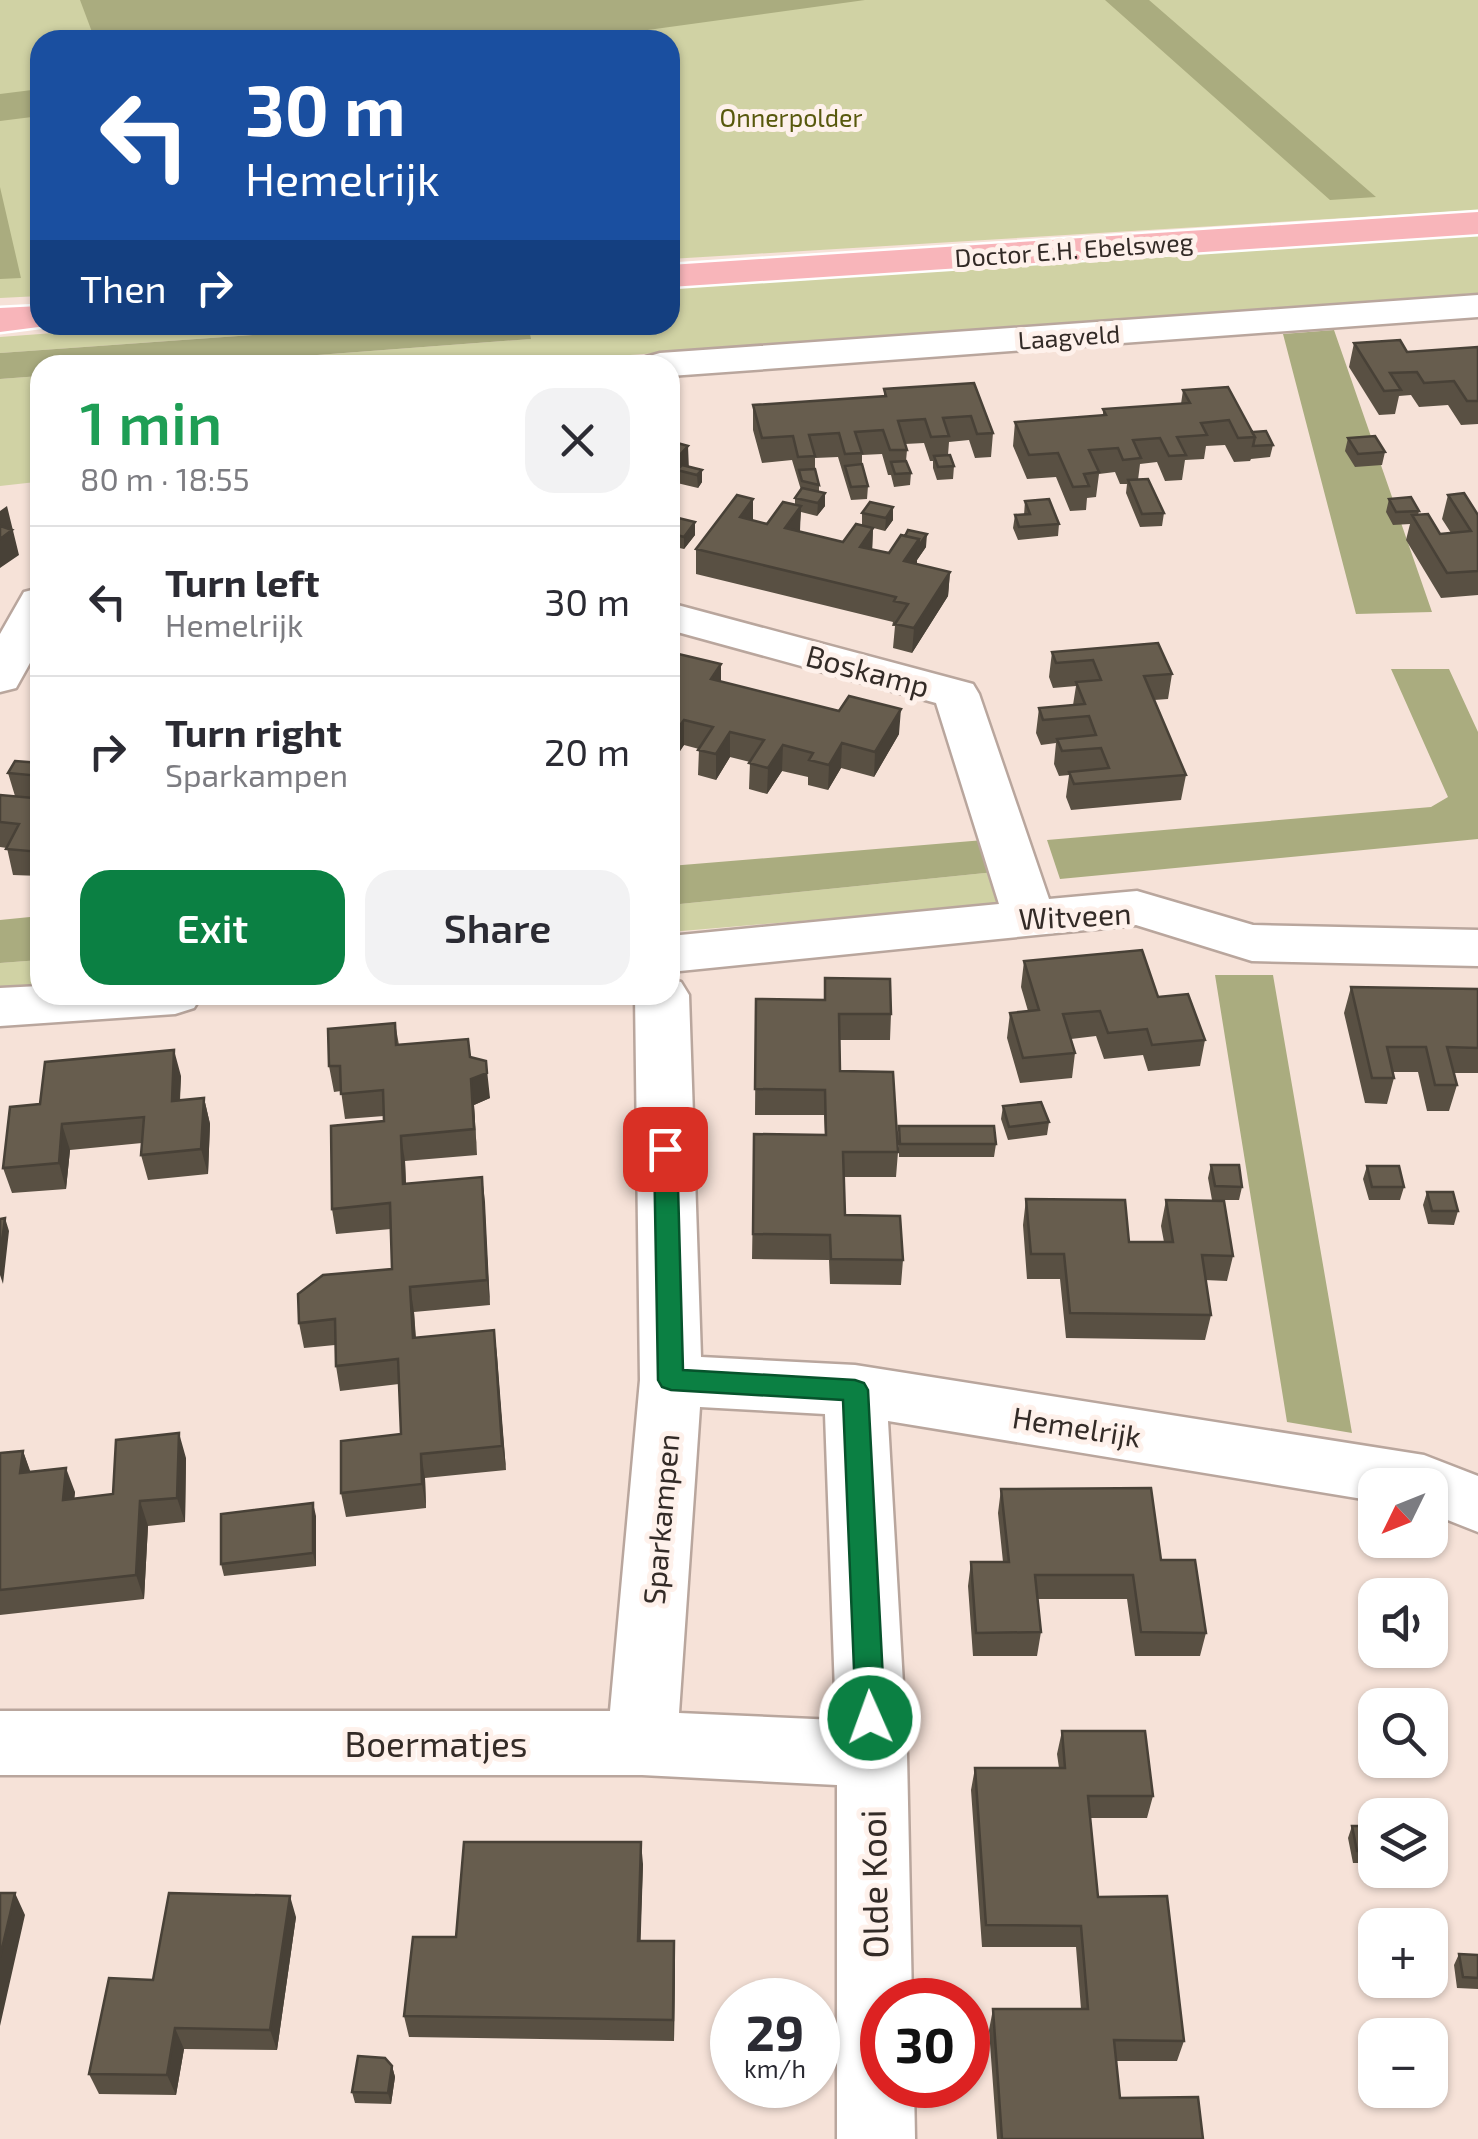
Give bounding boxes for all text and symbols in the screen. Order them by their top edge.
text: 30 m [245,66,406,150]
icon: left [80,70,210,200]
park label: Onnerpolder [719,102,863,132]
text: Hemelrijk [245,151,440,205]
street label: Doctor E.H. Ebelsweg [954,226,1194,272]
icon: right [187,260,242,315]
text: Then [80,265,167,311]
street label: Laagveld [1017,317,1121,355]
text: 1 min [80,385,222,457]
button: close [525,388,630,493]
text: 80 m · 18:55 [80,459,250,497]
text: Turn left [165,559,320,605]
icon: left [80,574,135,629]
text: 30 m [544,578,630,624]
text: Hemelrijk [165,605,303,643]
street label: Boskamp [802,636,934,704]
text: Turn right [165,709,342,755]
icon: right [80,724,135,779]
text: 20 m [544,728,630,774]
text: Sparkampen [165,755,348,793]
button: Exit [80,870,345,985]
button: Share [365,870,630,985]
street label: Witveen [1018,894,1132,936]
pin [623,1107,708,1192]
icon: arrive [638,1122,693,1177]
street label: Hemelrijk [1010,1398,1144,1454]
street label: Sparkampen [635,1432,685,1606]
north arrow [1358,1468,1448,1558]
map controls [1358,1468,1448,2108]
button: sound [1358,1578,1448,1668]
position arrow [818,1666,922,1770]
button: search [1358,1688,1448,1778]
street label: Boermatjes [345,1722,527,1764]
button: layers [1358,1798,1448,1888]
street label: Olde Kooi [851,1809,895,1959]
button: + [1358,1908,1448,1998]
speed limit sign: 30 [860,1978,990,2108]
text: 29 [746,2001,804,2061]
button: − [1358,2018,1448,2108]
text: km/h [744,2053,806,2083]

